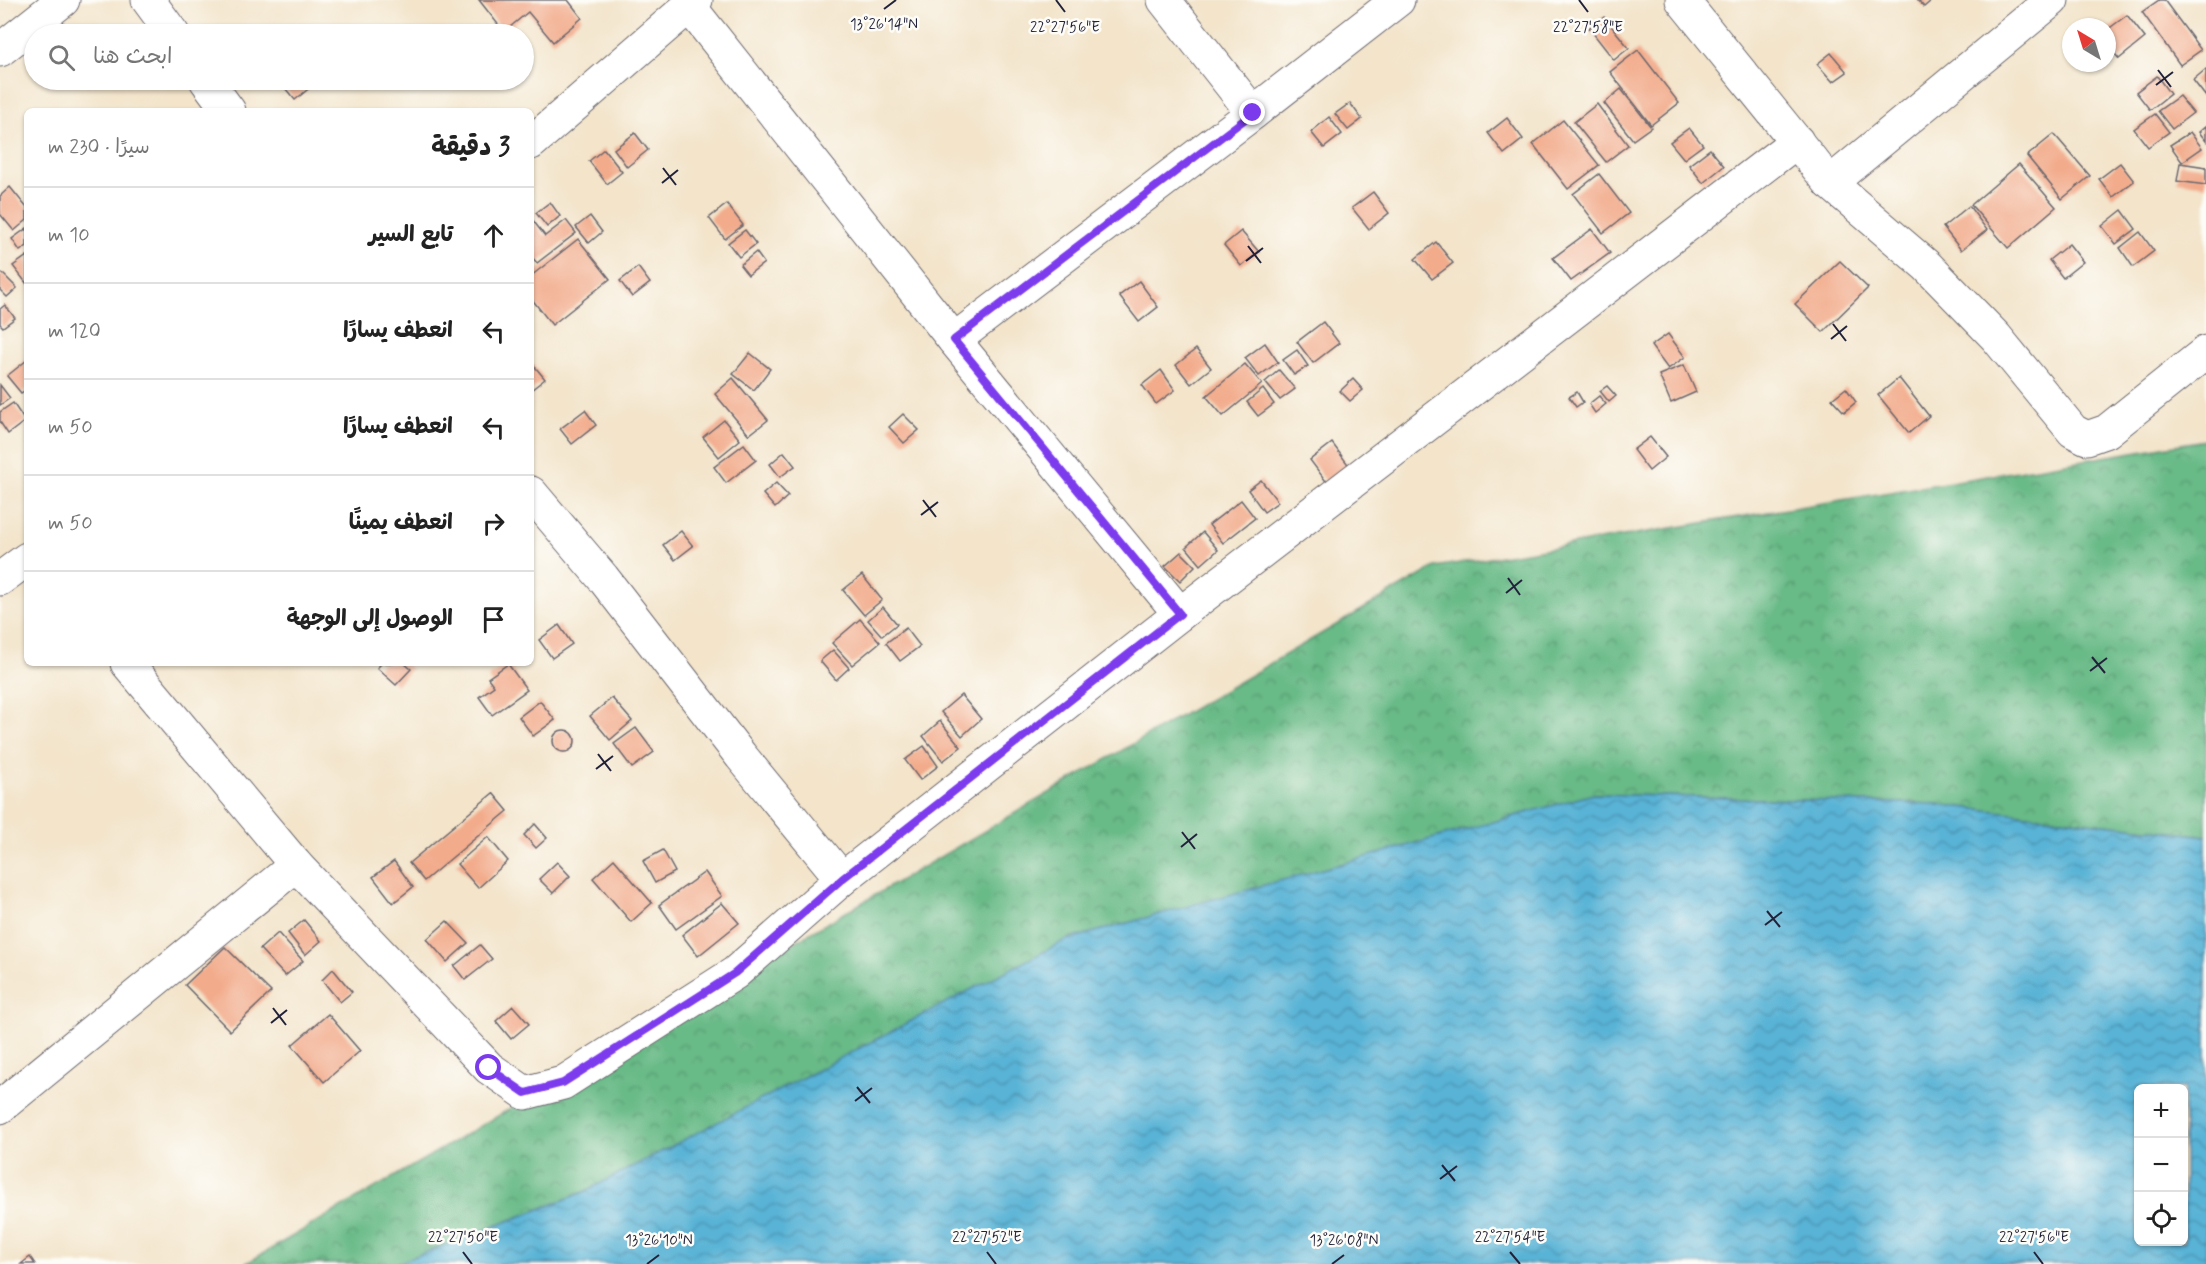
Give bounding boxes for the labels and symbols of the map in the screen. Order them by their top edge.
text: 13°26'14"N [850,15,918,35]
text: 22°27'56"E [1030,18,1100,38]
text: 22°27'58"E [1553,18,1623,38]
north arrow [2062,18,2116,72]
route end [1239,99,1265,125]
route start [475,1054,501,1080]
text: 22°27'50"E [428,1228,498,1248]
text: 22°27'52"E [952,1228,1022,1248]
text: 22°27'54"E [1475,1228,1546,1248]
text: 22°27'56"E [1999,1228,2069,1248]
text: 13°26'10"N [625,1231,693,1251]
text: 13°26'08"N [1309,1231,1379,1251]

